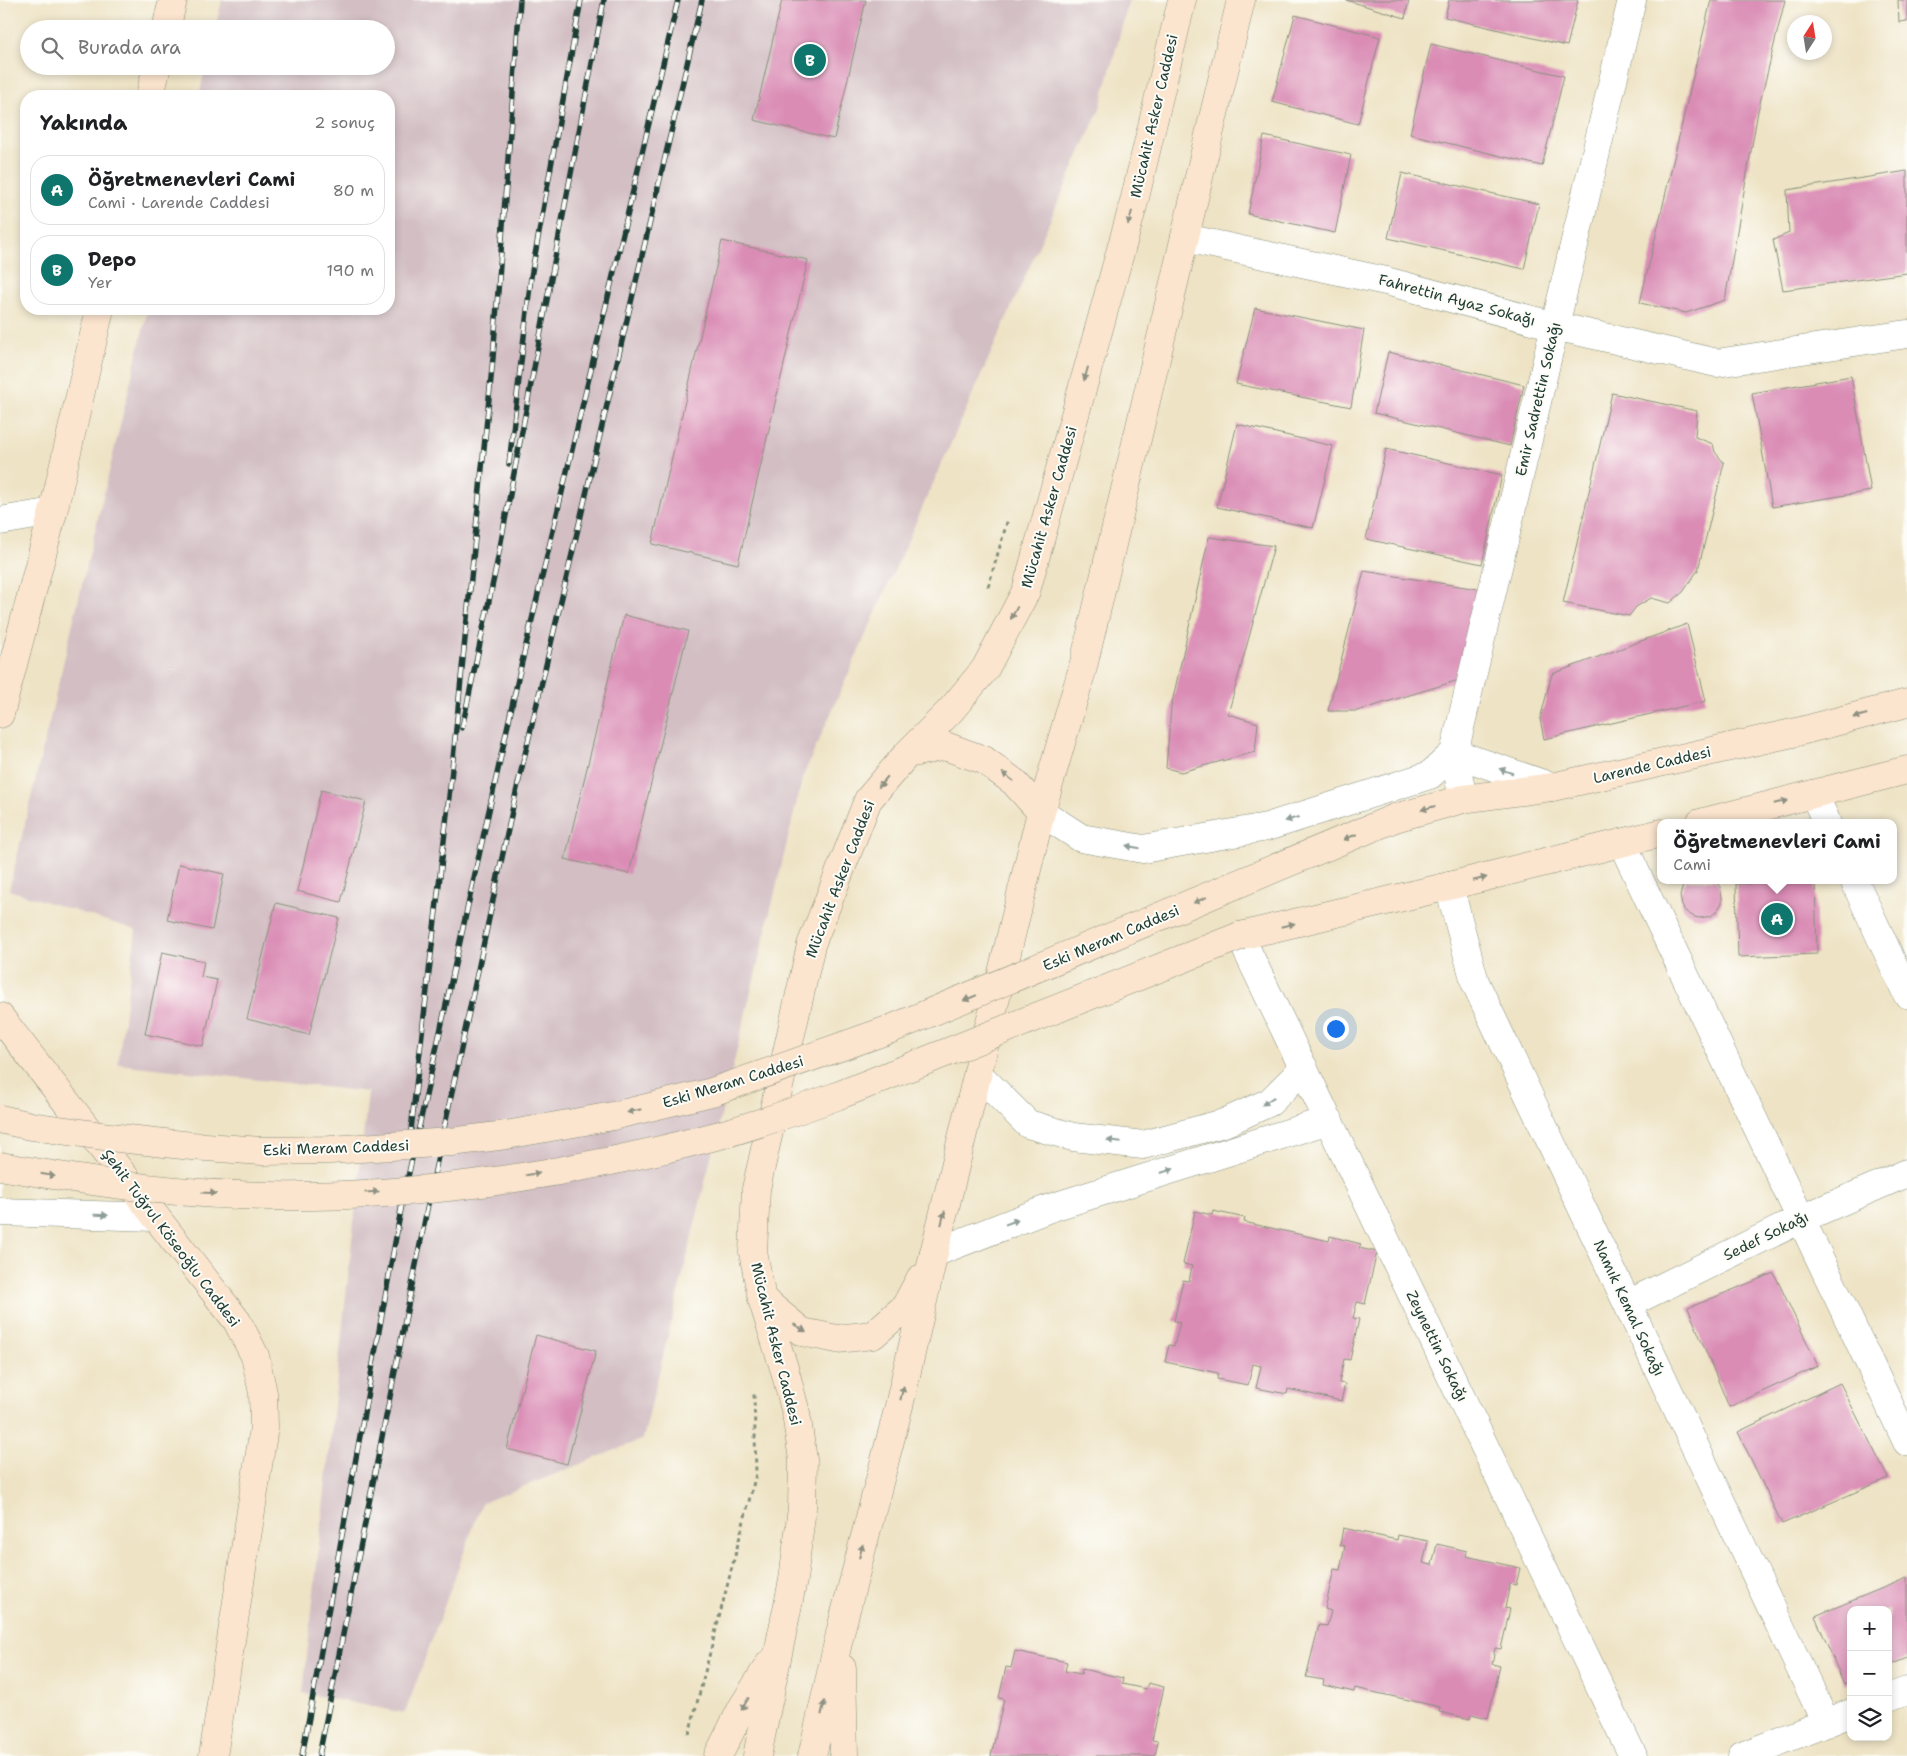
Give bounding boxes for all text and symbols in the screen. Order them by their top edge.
north arrow [1787,15,1832,60]
search box [20,20,395,75]
street label: Mücahit Asker Caddesi [1125,32,1183,200]
icon: search [38,34,66,62]
text: Burada ara [78,35,181,60]
pin: B [794,41,826,79]
text: Yakında [40,109,127,137]
text: 2 sonuç [314,112,375,133]
text: Öğretmenevleri Cami [88,167,295,192]
text: A [51,180,63,201]
text: 80 m [333,180,374,201]
text: Cami · Larende Caddesi [88,192,270,213]
one-way arrow [1125,210,1133,225]
text: Depo [88,247,136,272]
text: B [52,260,62,281]
text: 190 m [327,260,374,281]
street label: Fahrettin Ayaz Sokağı [1376,269,1538,331]
text: Yer [88,272,112,293]
street label: Emir Sadrettin Sokağı [1511,320,1565,478]
one-way arrow [1082,367,1090,382]
street label: Mücahit Asker Caddesi [1016,424,1082,590]
one-way arrow [1010,606,1018,620]
one-way arrow [1852,712,1867,720]
street label: Larende Caddesi [1591,742,1713,788]
one-way arrow [1498,767,1513,775]
one-way arrow [1001,772,1015,782]
one-way arrow [878,775,889,788]
street label: Mücahit Asker Caddesi [801,797,879,961]
one-way arrow [1773,798,1788,806]
one-way arrow [1420,805,1435,813]
one-way arrow [1284,816,1299,824]
popup [1657,819,1897,884]
text: Öğretmenevleri Cami [1673,829,1881,854]
one-way arrow [1343,833,1357,841]
one-way arrow [1124,843,1140,851]
text: Cami [1673,854,1711,875]
one-way arrow [1472,875,1487,883]
one-way arrow [1192,896,1207,904]
street label: Eski Meram Caddesi [1040,900,1182,976]
pin: A [1761,900,1793,938]
one-way arrow [1280,921,1295,929]
one-way arrow [963,994,977,1002]
your location [1323,1016,1349,1042]
street label: Eski Meram Caddesi [660,1051,806,1113]
one-way arrow [1262,1097,1275,1106]
one-way arrow [627,1107,642,1115]
street label: Eski Meram Caddesi [262,1135,410,1161]
one-way arrow [1106,1137,1122,1145]
street label: Şehit Tuğrul Köseoğlu Caddesi [97,1145,245,1331]
one-way arrow [1159,1166,1174,1174]
one-way arrow [525,1170,541,1178]
one-way arrow [40,1171,56,1179]
one-way arrow [364,1188,380,1196]
one-way arrow [202,1189,218,1197]
street label: Sedef Sokağı [1720,1207,1812,1265]
one-way arrow [939,1211,947,1226]
one-way arrow [93,1212,109,1220]
one-way arrow [1005,1218,1020,1225]
street label: Namık Kemal Sokağı [1589,1237,1669,1379]
street label: Mücahit Asker Caddesi [746,1260,806,1428]
street label: Zeynettin Sokağı [1401,1287,1473,1405]
one-way arrow [793,1324,807,1333]
one-way arrow [898,1386,906,1401]
one-way arrow [857,1543,865,1558]
map controls [1847,1606,1892,1741]
button: + [1847,1606,1892,1651]
button: − [1847,1651,1892,1696]
button: layers [1847,1696,1892,1741]
one-way arrow [741,1697,750,1710]
one-way arrow [819,1701,827,1716]

